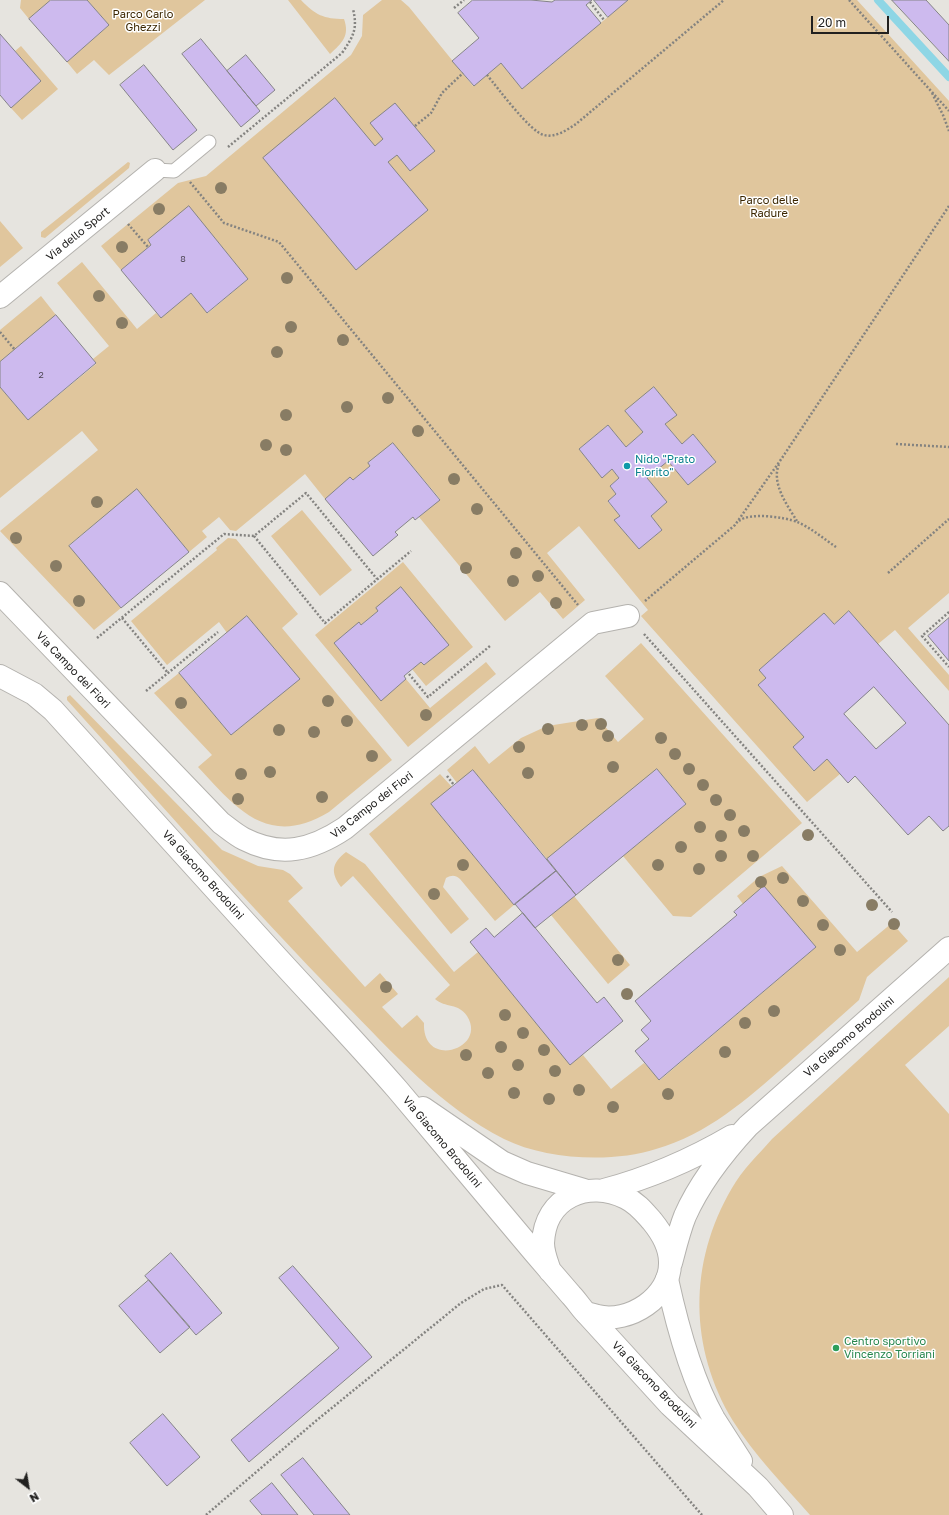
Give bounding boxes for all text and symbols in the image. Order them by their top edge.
park label: Parco Carlo Ghezzi [113,8,173,34]
scale bar [813,8,891,34]
text: 20 m [818,15,846,30]
park label: Parco delle Radure [739,194,799,220]
street label: Via dello Sport [44,204,112,264]
house number: 8 [180,254,186,264]
house number: 2 [38,370,44,380]
place label: Nido "Prato Fiorito" [635,453,695,479]
marker: Nido "Prato Fiorito" [622,461,632,471]
street label: Via Campo dei Fiori [33,629,113,711]
street label: Via Campo dei Fiori [328,769,416,841]
street label: Via Giacomo Brodolini [159,828,247,922]
street label: Via Giacomo Brodolini [801,994,897,1080]
street label: Via Giacomo Brodolini [400,1093,484,1191]
place label: Centro sportivo Vincenzo Torriani [844,1335,935,1361]
street label: Via Giacomo Brodolini [609,1339,699,1431]
marker: Centro sportivo Vincenzo Torriani [831,1343,841,1353]
north arrow [8,1467,48,1507]
text: N [28,1490,41,1505]

